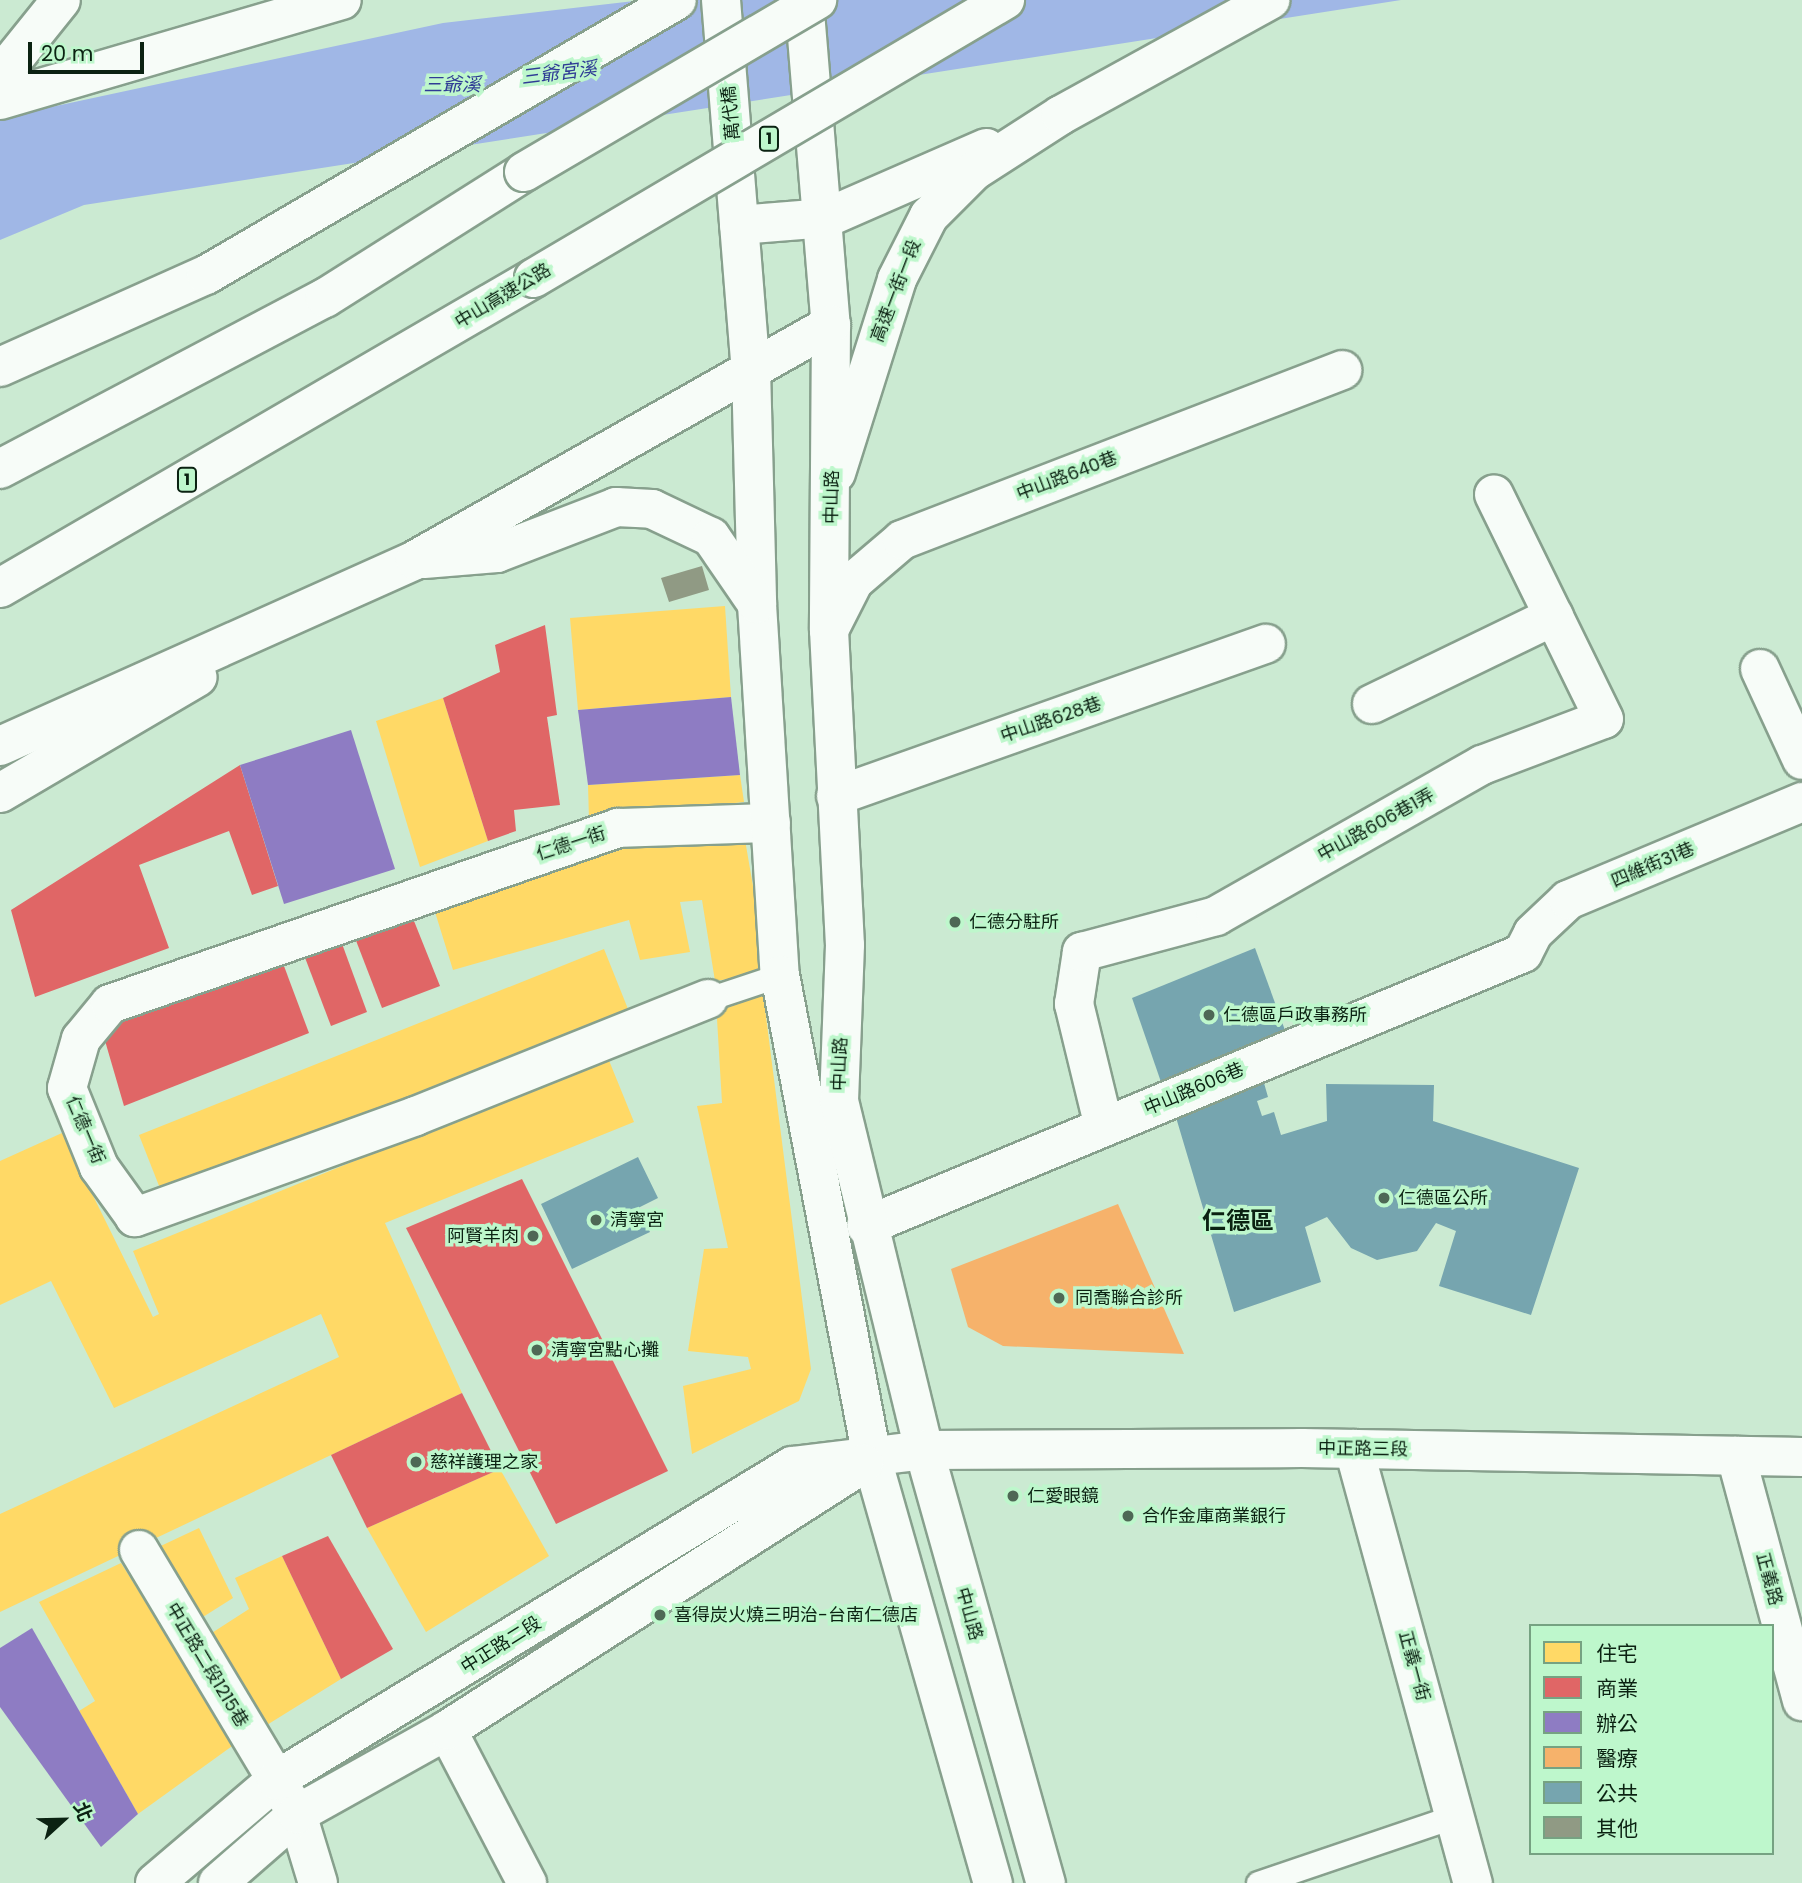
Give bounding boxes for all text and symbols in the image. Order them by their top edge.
scale bar [32,28,147,72]
text: 20 m [41,39,94,68]
water label: 三爺宮溪 [520,57,598,89]
water label: 三爺溪 [424,74,480,96]
street label: 萬代橋 [718,85,744,141]
road number: 1 [758,127,780,152]
street label: 高速一街一段 [867,237,925,345]
street label: 中山高速公路 [451,259,555,333]
street label: 中山路640巷 [1014,447,1120,505]
road number: 1 [176,467,198,492]
street label: 中山路 [821,470,843,524]
street label: 中山路628巷 [998,693,1104,747]
street label: 中山路606巷1弄 [1314,784,1438,866]
street label: 仁德一街 [533,823,609,865]
street label: 四維街31巷 [1608,838,1698,892]
place label: 仁德分駐所 [969,911,1059,933]
marker: 仁德分駐所 [947,914,963,930]
place label: 仁德區戶政事務所 [1223,1004,1367,1026]
marker: 仁德區戶政事務所 [1201,1007,1217,1023]
street label: 中山路 [828,1037,852,1091]
street label: 中山路606巷 [1141,1058,1247,1120]
street label: 仁德一街 [61,1093,109,1167]
place label: 仁德區公所 [1398,1187,1488,1209]
marker: 仁德區公所 [1376,1190,1392,1206]
district label: 仁德區 [1202,1207,1274,1235]
place label: 清寧宮 [610,1209,664,1231]
marker: 清寧宮 [588,1212,604,1228]
place label: 阿賢羊肉 [447,1225,519,1247]
marker: 阿賢羊肉 [525,1228,541,1244]
place label: 同喬聯合診所 [1075,1287,1183,1309]
marker: 同喬聯合診所 [1049,1288,1069,1308]
place label: 清寧宮點心攤 [551,1339,659,1361]
marker: 清寧宮點心攤 [529,1342,545,1358]
street label: 中正路三段 [1318,1437,1408,1461]
place label: 慈祥護理之家 [430,1451,538,1473]
marker: 慈祥護理之家 [408,1454,424,1470]
place label: 仁愛眼鏡 [1027,1485,1099,1507]
marker: 仁愛眼鏡 [1005,1488,1021,1504]
place label: 合作金庫商業銀行 [1142,1505,1286,1527]
marker: 合作金庫商業銀行 [1120,1508,1136,1524]
street label: 正義路 [1752,1550,1786,1608]
street label: 中山路 [951,1585,987,1643]
street label: 中正路二段1215巷 [161,1599,253,1731]
place label: 喜得炭火燒三明治-台南仁德店 [674,1604,918,1626]
marker: 喜得炭火燒三明治-台南仁德店 [652,1607,668,1623]
street label: 中正路二段 [457,1612,545,1678]
legend [1529,1624,1774,1855]
street label: 正義一街 [1394,1628,1434,1704]
text: 住宅 [1596,1639,1638,1668]
text: 商業 [1596,1674,1638,1703]
text: 辦公 [1596,1709,1638,1738]
text: 醫療 [1596,1744,1638,1773]
text: 公共 [1596,1779,1638,1808]
north arrow [28,1785,98,1855]
text: 北 [67,1798,99,1826]
text: 其他 [1596,1814,1638,1843]

